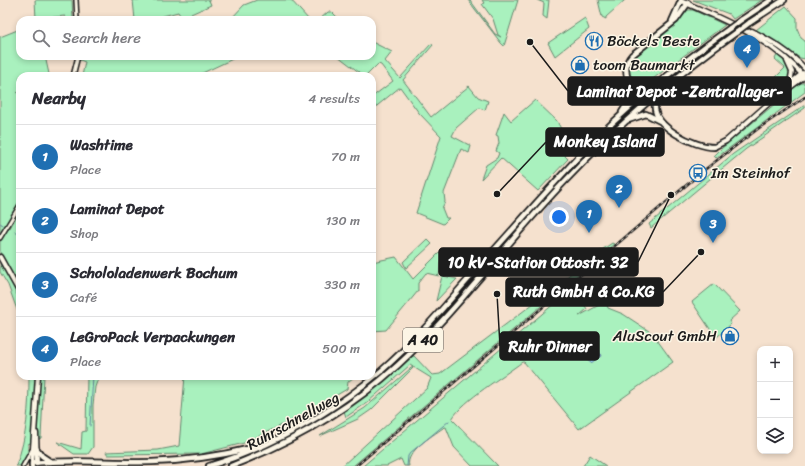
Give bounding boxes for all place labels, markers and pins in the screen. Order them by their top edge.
place label: Böckels Beste [607,28,700,54]
restaurant icon: Böckels Beste [584,31,604,51]
pin: 4 [734,35,760,68]
place label: toom Baumarkt [593,52,695,78]
shop icon: toom Baumarkt [570,55,590,75]
callout: Laminat Depot -Zentrallager- [568,77,791,105]
callout: Monkey Island [546,128,664,156]
place label: Im Steinhof [710,160,792,186]
bus stop icon: Im Steinhof [688,163,708,183]
pin: 2 [606,175,632,208]
pin: 1 [576,200,602,233]
pin: 3 [700,210,726,243]
callout: 10 kV-Station Ottostr. 32 [439,248,638,276]
callout: Ruth GmbH & Co.KG [506,278,663,306]
place label: AluScout GmbH [612,323,717,349]
shop icon: AluScout GmbH [720,326,740,346]
callout: Ruhr Dinner [500,332,599,360]

